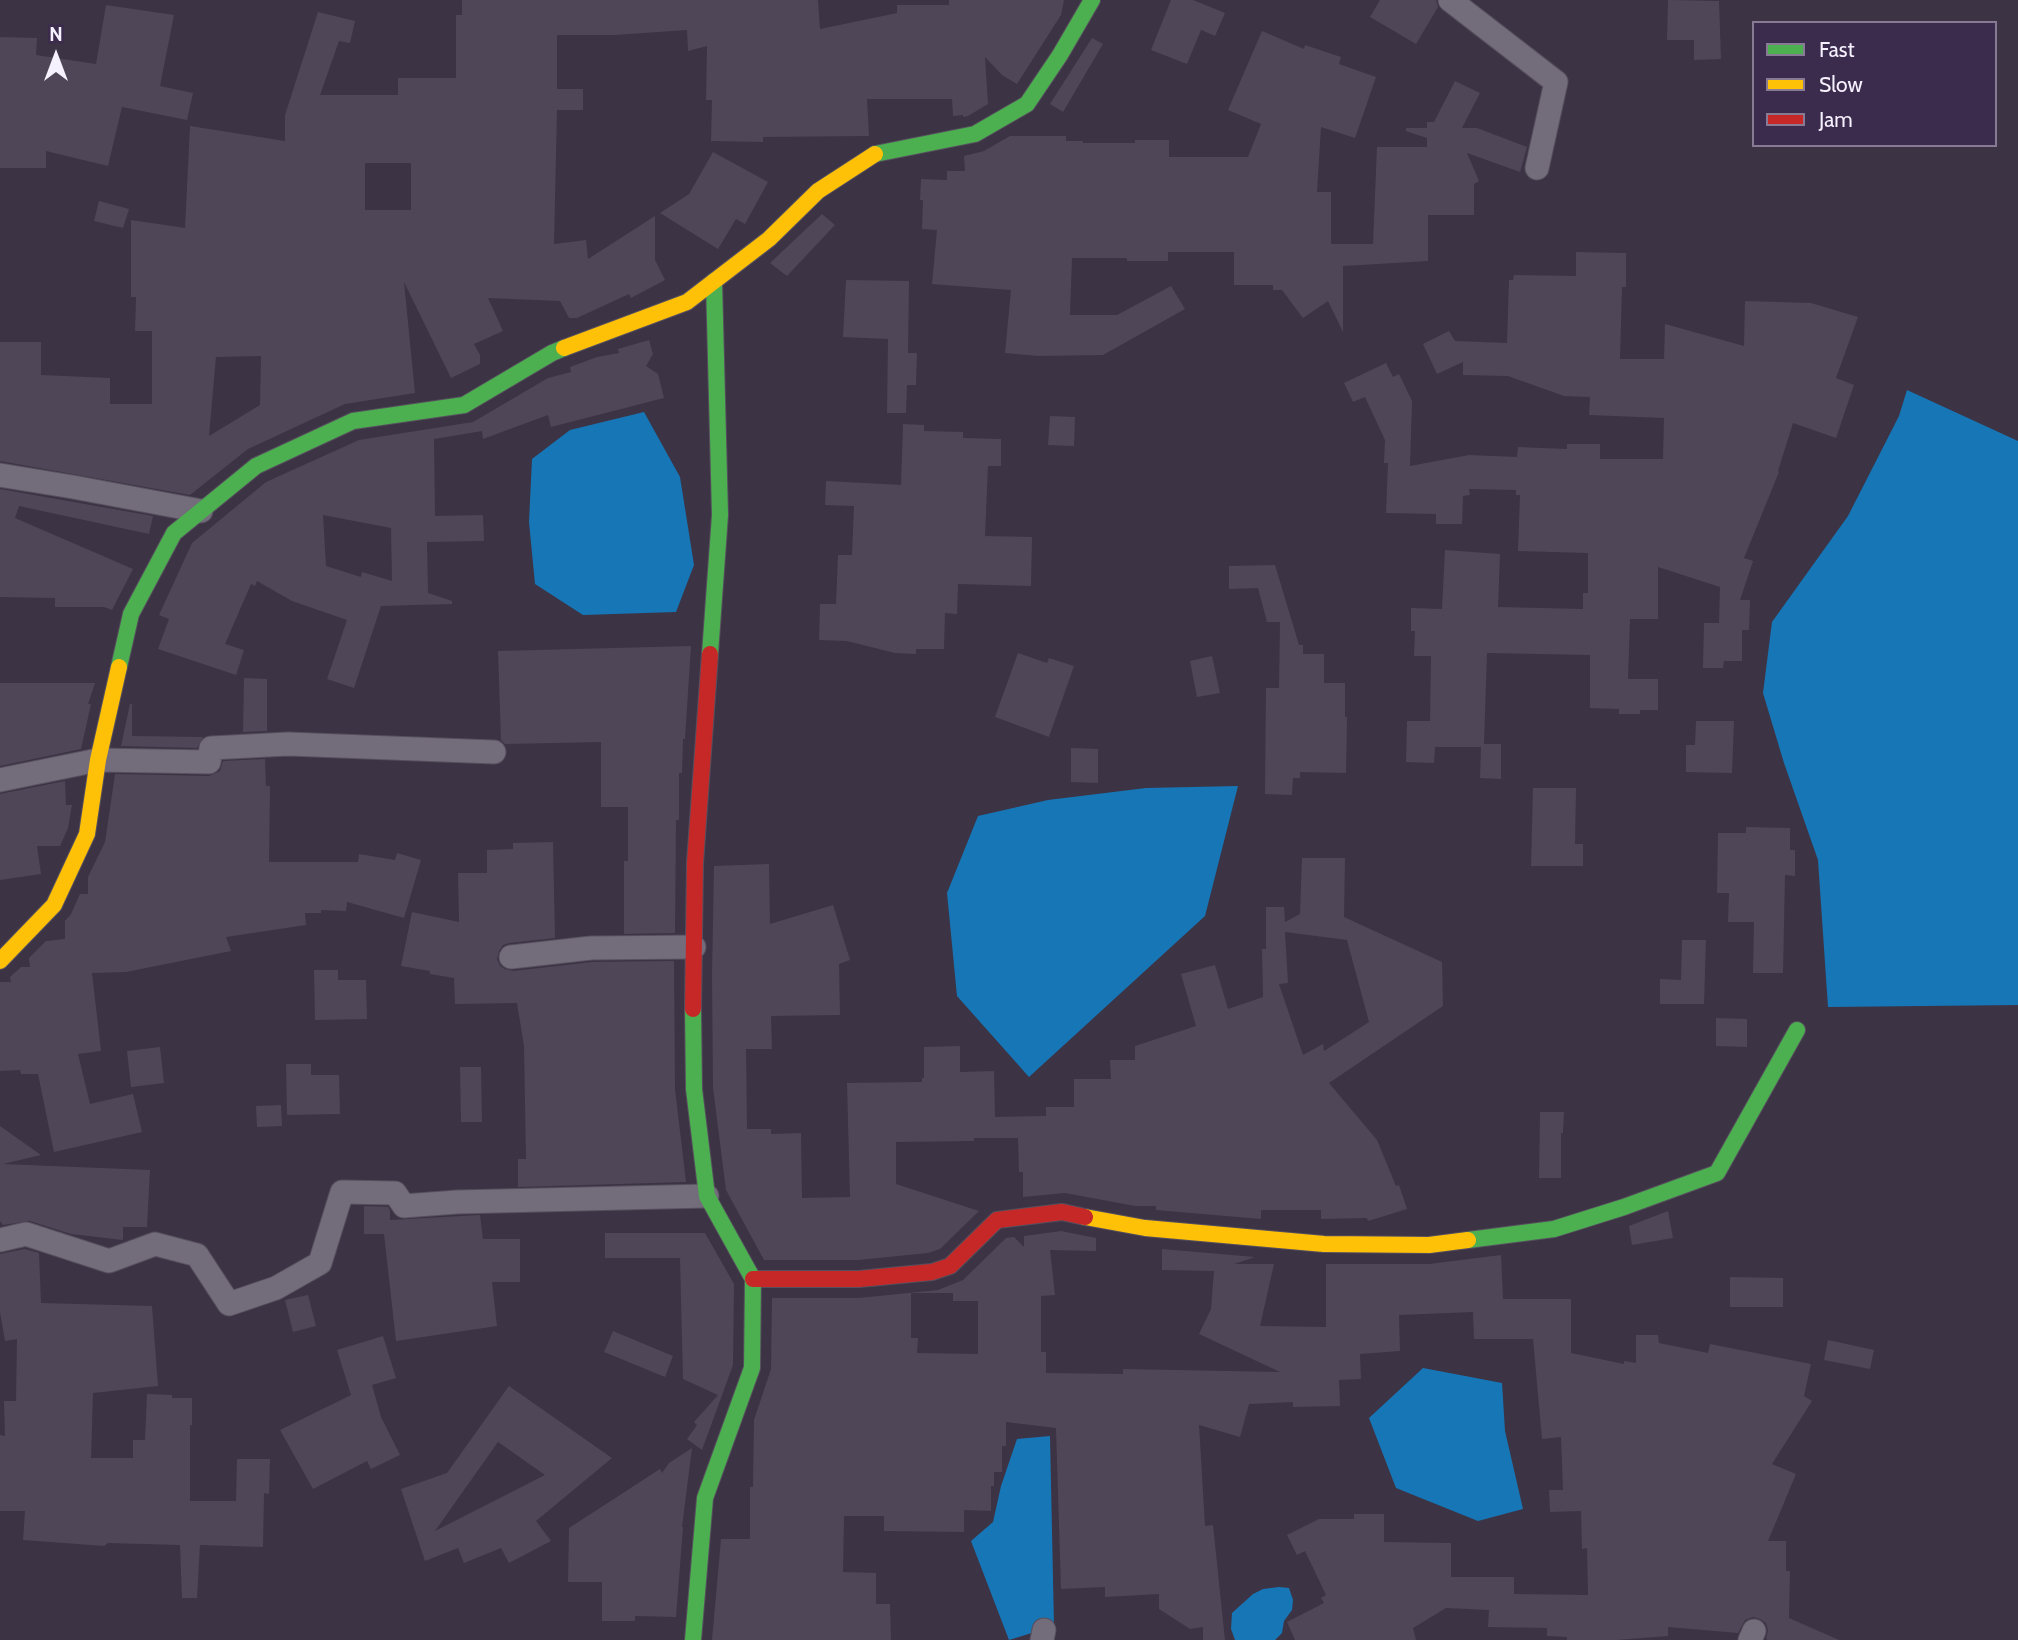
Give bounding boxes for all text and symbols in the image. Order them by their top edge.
north arrow [21,21,91,91]
legend [1752,21,1997,147]
text: N [49,23,63,46]
text: Fast [1819,37,1855,62]
text: Slow [1819,72,1863,97]
text: Jam [1819,107,1853,132]

